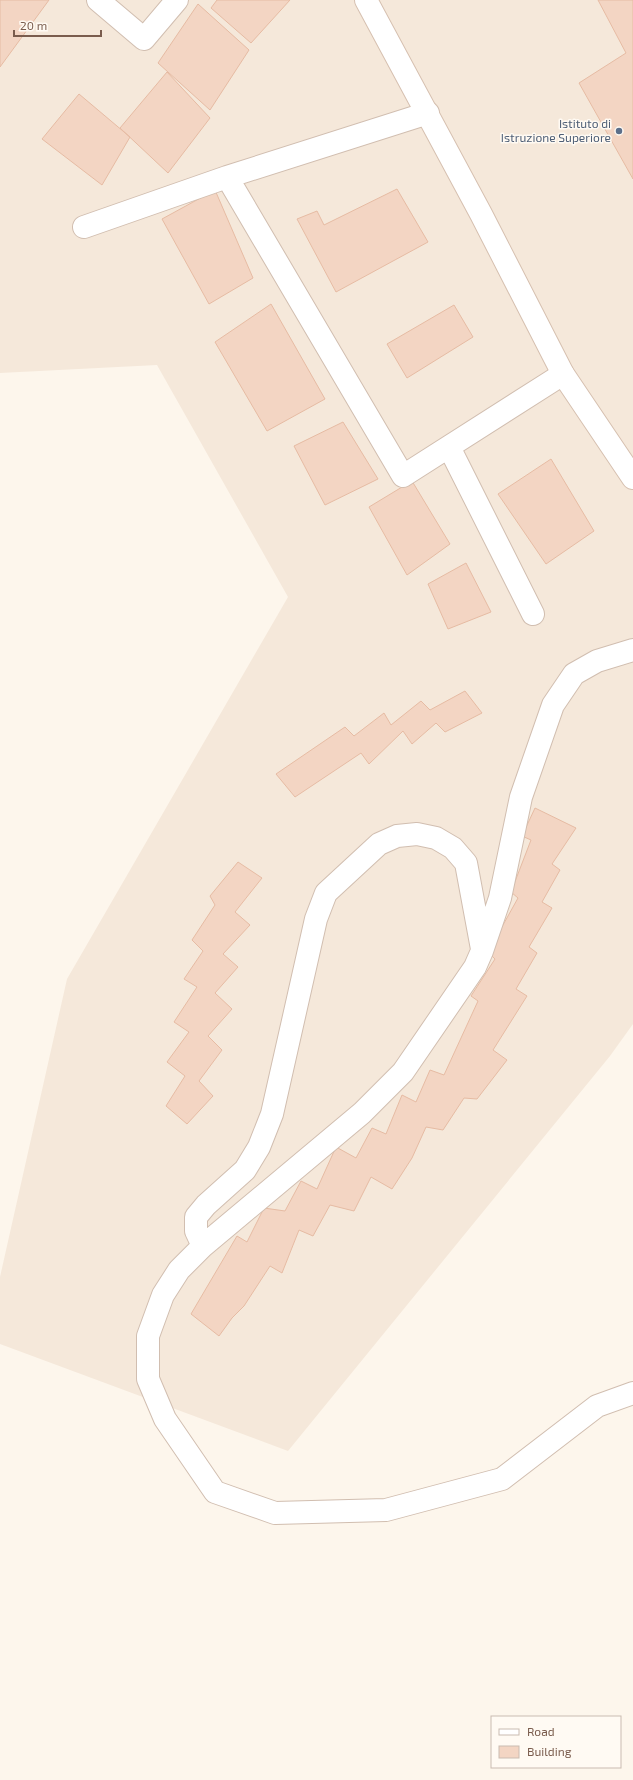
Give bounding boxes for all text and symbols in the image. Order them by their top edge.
scale bar [14,12,101,38]
text: 20 m [20,18,47,32]
place label: Istituto di Istruzione Superiore [501,116,611,144]
marker: Istituto di Istruzione Superiore [614,126,624,136]
legend [491,1716,621,1768]
text: Road [527,1724,555,1738]
text: Building [527,1744,572,1758]

